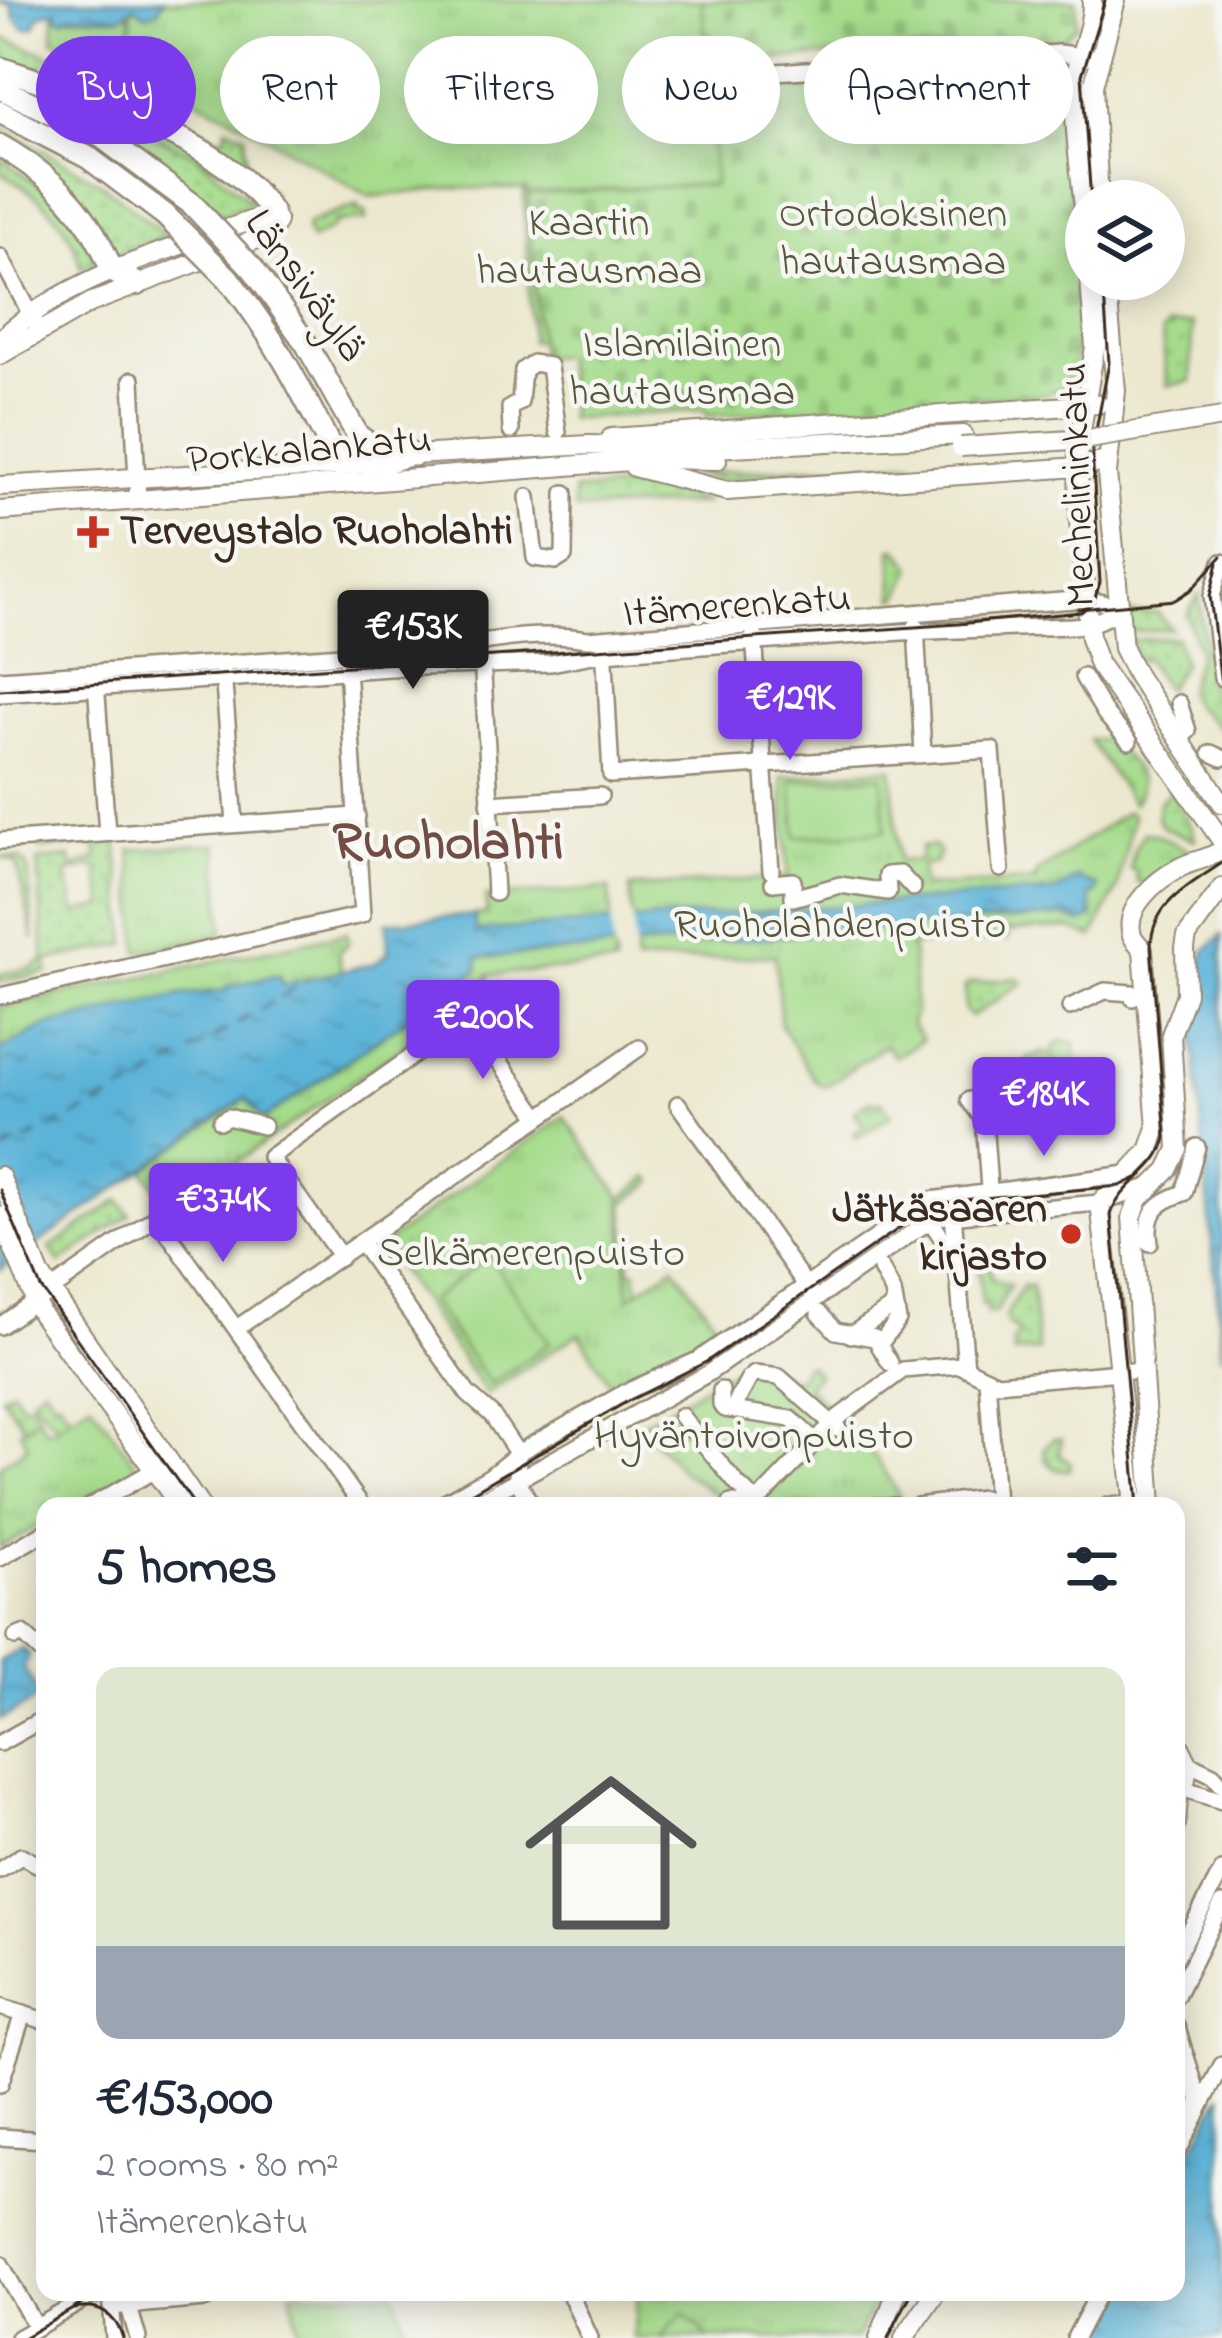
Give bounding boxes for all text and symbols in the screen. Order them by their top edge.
chip: Buy [36,36,196,144]
chip: Rent [220,36,380,144]
chip: Filters [404,36,598,144]
chip: New [622,36,780,144]
chip: Apartment [804,36,1073,144]
map controls [1065,180,1185,300]
button: layers [1065,180,1185,300]
park label: Ortodoksinen hautausmaa [779,185,1007,294]
park label: Kaartin hautausmaa [476,194,702,303]
street label: Länsiväylä [228,197,380,375]
park label: Islamilainen hautausmaa [569,315,795,424]
street label: Mechelininkatu [1044,362,1114,608]
street label: Porkkalankatu [184,410,434,492]
place label: Terveystalo Ruoholahti [120,502,513,563]
marker: Terveystalo Ruoholahti [77,516,109,548]
street label: Itämerenkatu [621,569,853,645]
pin: €153K [329,590,497,692]
text: €153K [365,600,461,657]
pin: €129K [706,661,874,763]
text: €129K [745,671,835,728]
district label: Ruoholahti [333,806,563,884]
park label: Ruoholahdenpuisto [674,896,1006,957]
pin: €200K [399,980,567,1082]
text: €200K [433,990,533,1047]
pin: €184K [960,1057,1128,1159]
text: €184K [999,1067,1089,1124]
pin: €374K [139,1163,307,1265]
text: €374K [176,1173,270,1230]
place label: Jätkäsaaren kirjasto [832,1180,1047,1289]
marker: Jätkäsaaren kirjasto [1058,1221,1084,1247]
park label: Selkämerenpuisto [377,1224,685,1285]
park label: Hyväntoivonpuisto [594,1407,914,1468]
text: 5 homes [96,1532,277,1607]
icon: filters [1059,1536,1125,1602]
icon: home [503,1745,719,1961]
text: €153,000 [96,2063,273,2138]
text: 2 rooms · 80 m² [96,2138,339,2195]
text: Itämerenkatu [96,2195,308,2252]

